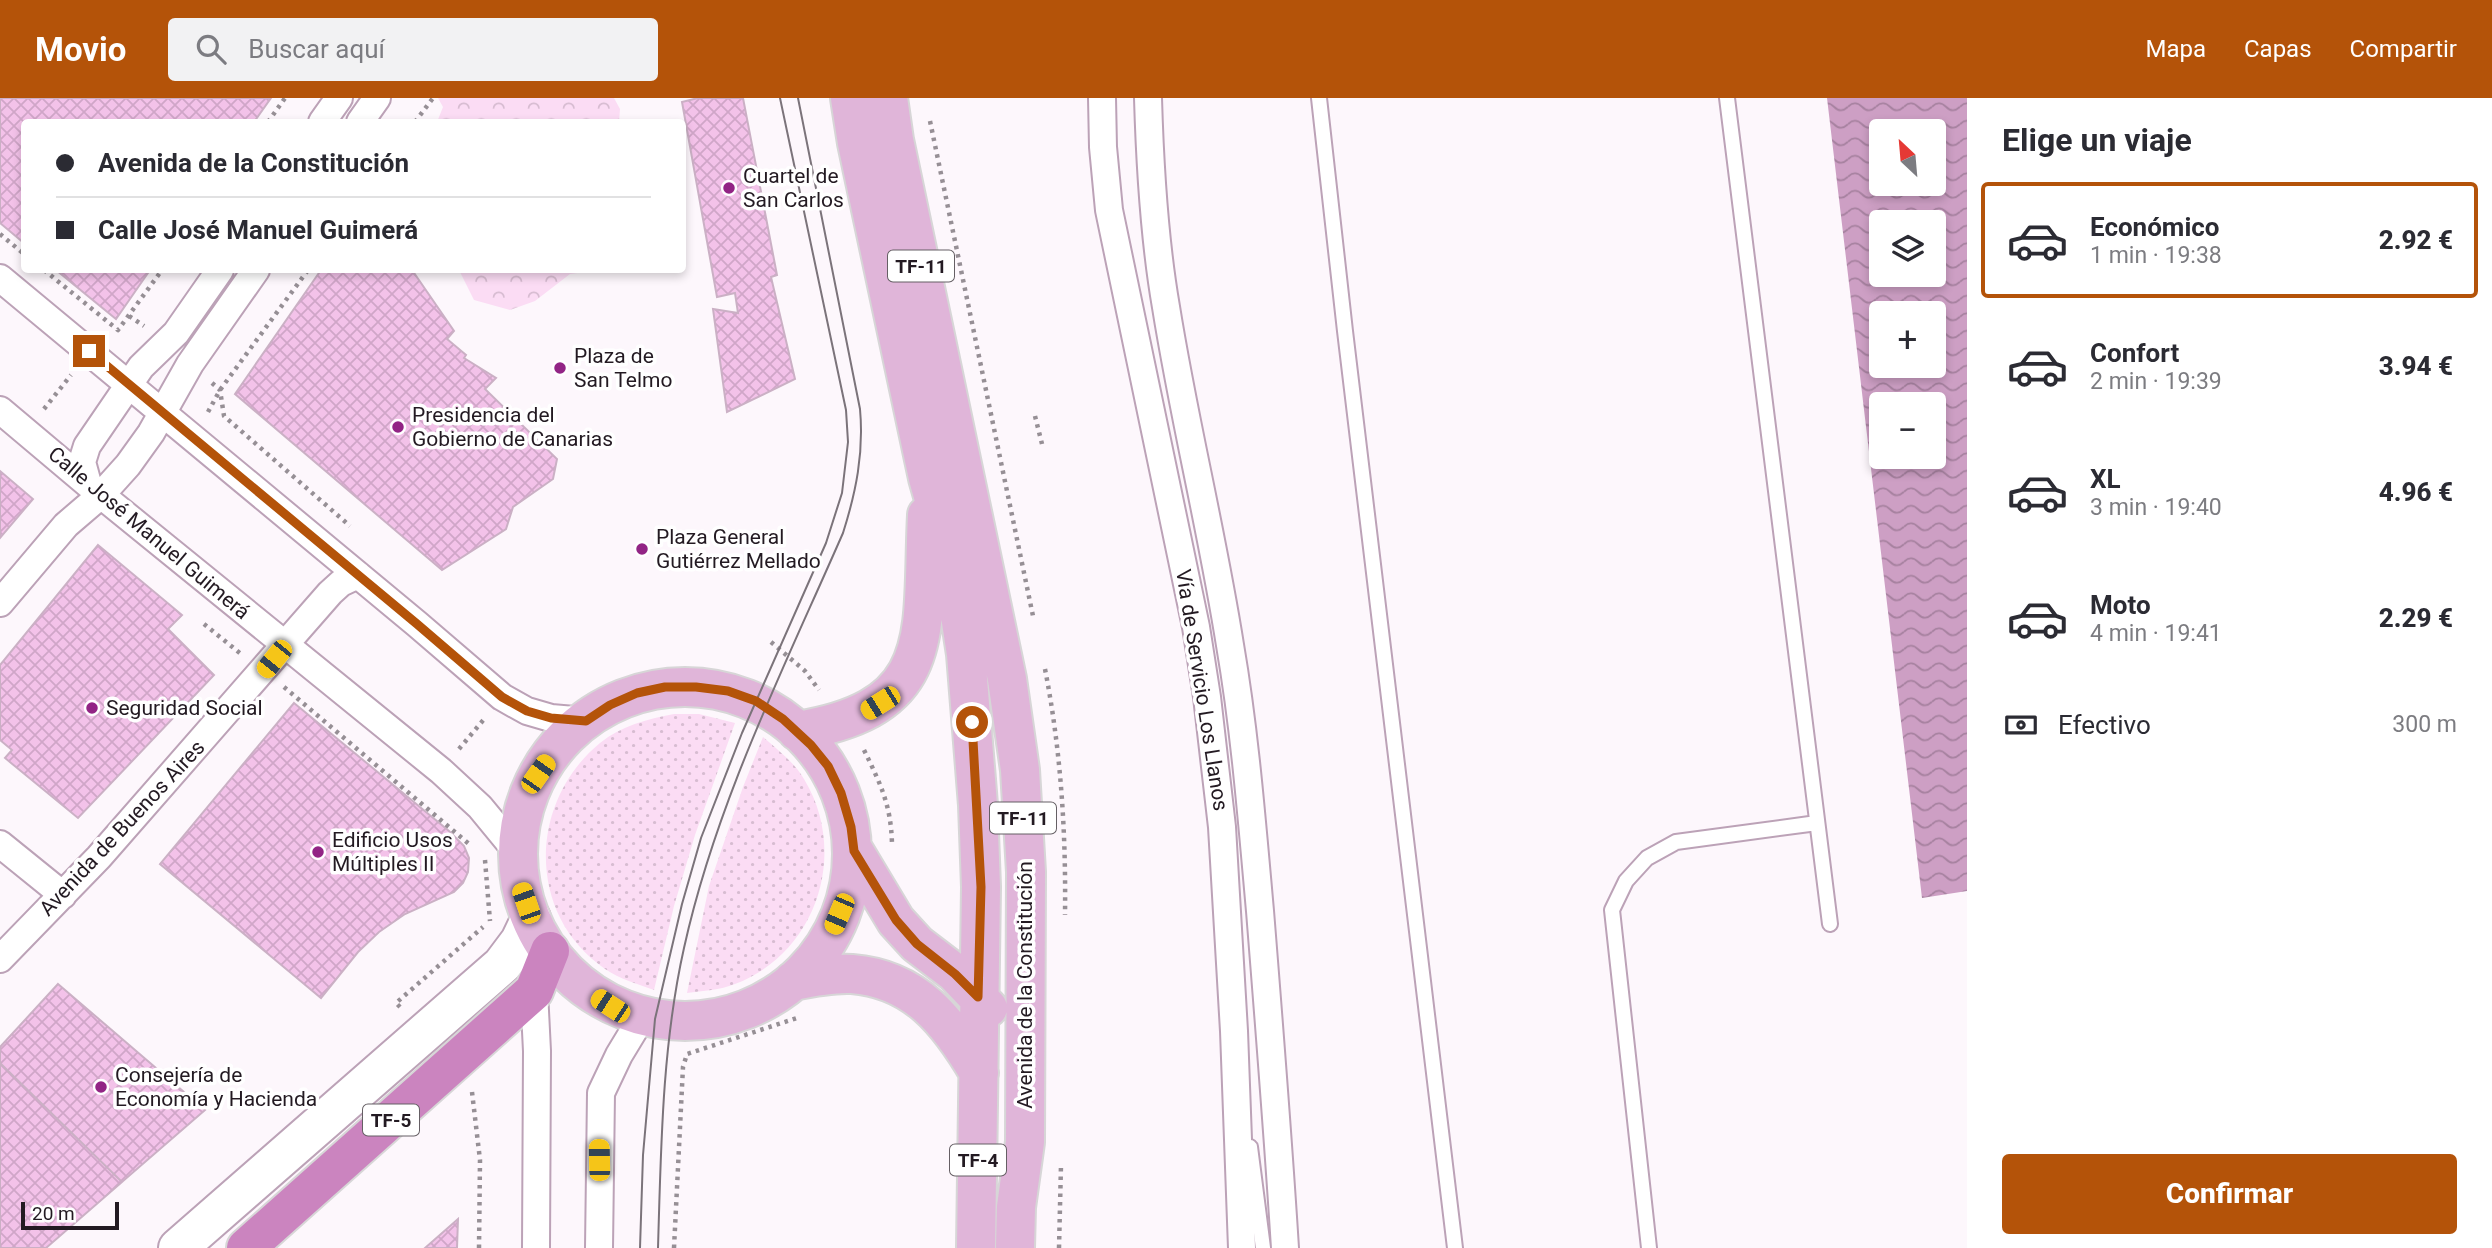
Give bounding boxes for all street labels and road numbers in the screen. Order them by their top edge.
road number: TF-11 [888,250,954,282]
street label: Calle José Manuel Guimerá [43,442,255,624]
street label: Vía de Servicio Los Llanos [1171,567,1233,813]
street label: Avenida de Buenos Aires [35,735,209,921]
road number: TF-11 [990,803,1056,834]
street label: Avenida de la Constitución [1013,861,1037,1109]
road number: TF-5 [363,1104,419,1136]
road number: TF-4 [950,1144,1006,1176]

